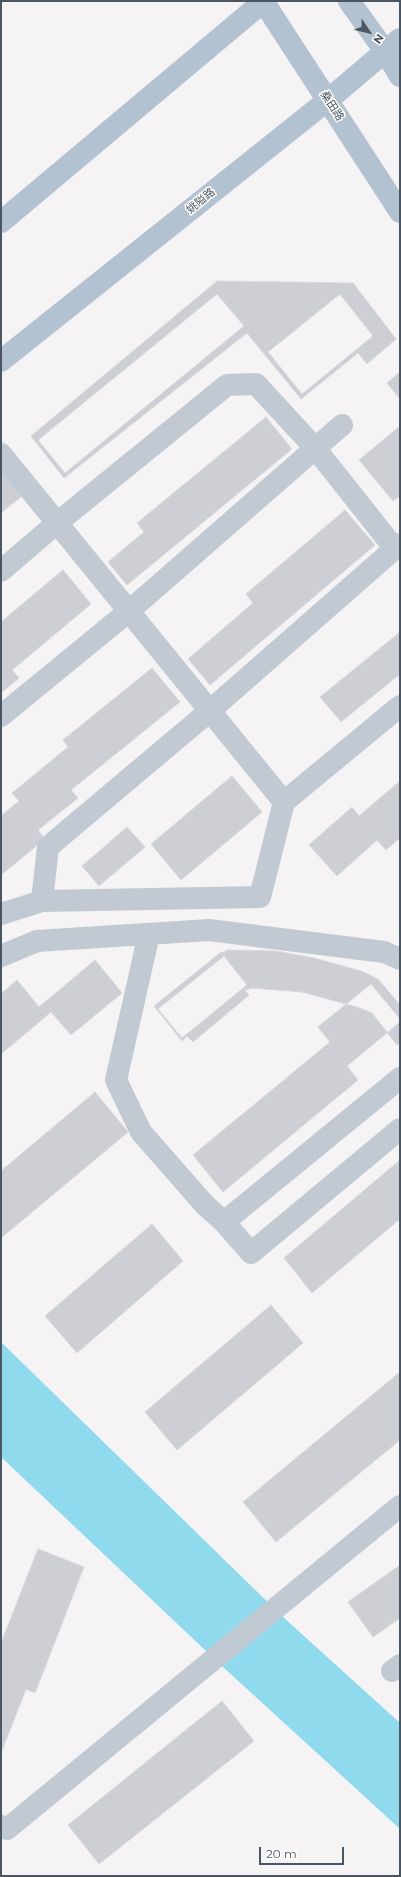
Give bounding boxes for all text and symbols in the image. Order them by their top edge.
north arrow [349,12,389,52]
text: N [371,31,387,47]
street label: 桑田路 [317,89,347,123]
street label: 姚隘路 [184,185,218,217]
scale bar [261,1839,346,1865]
text: 20 m [266,1846,297,1861]

